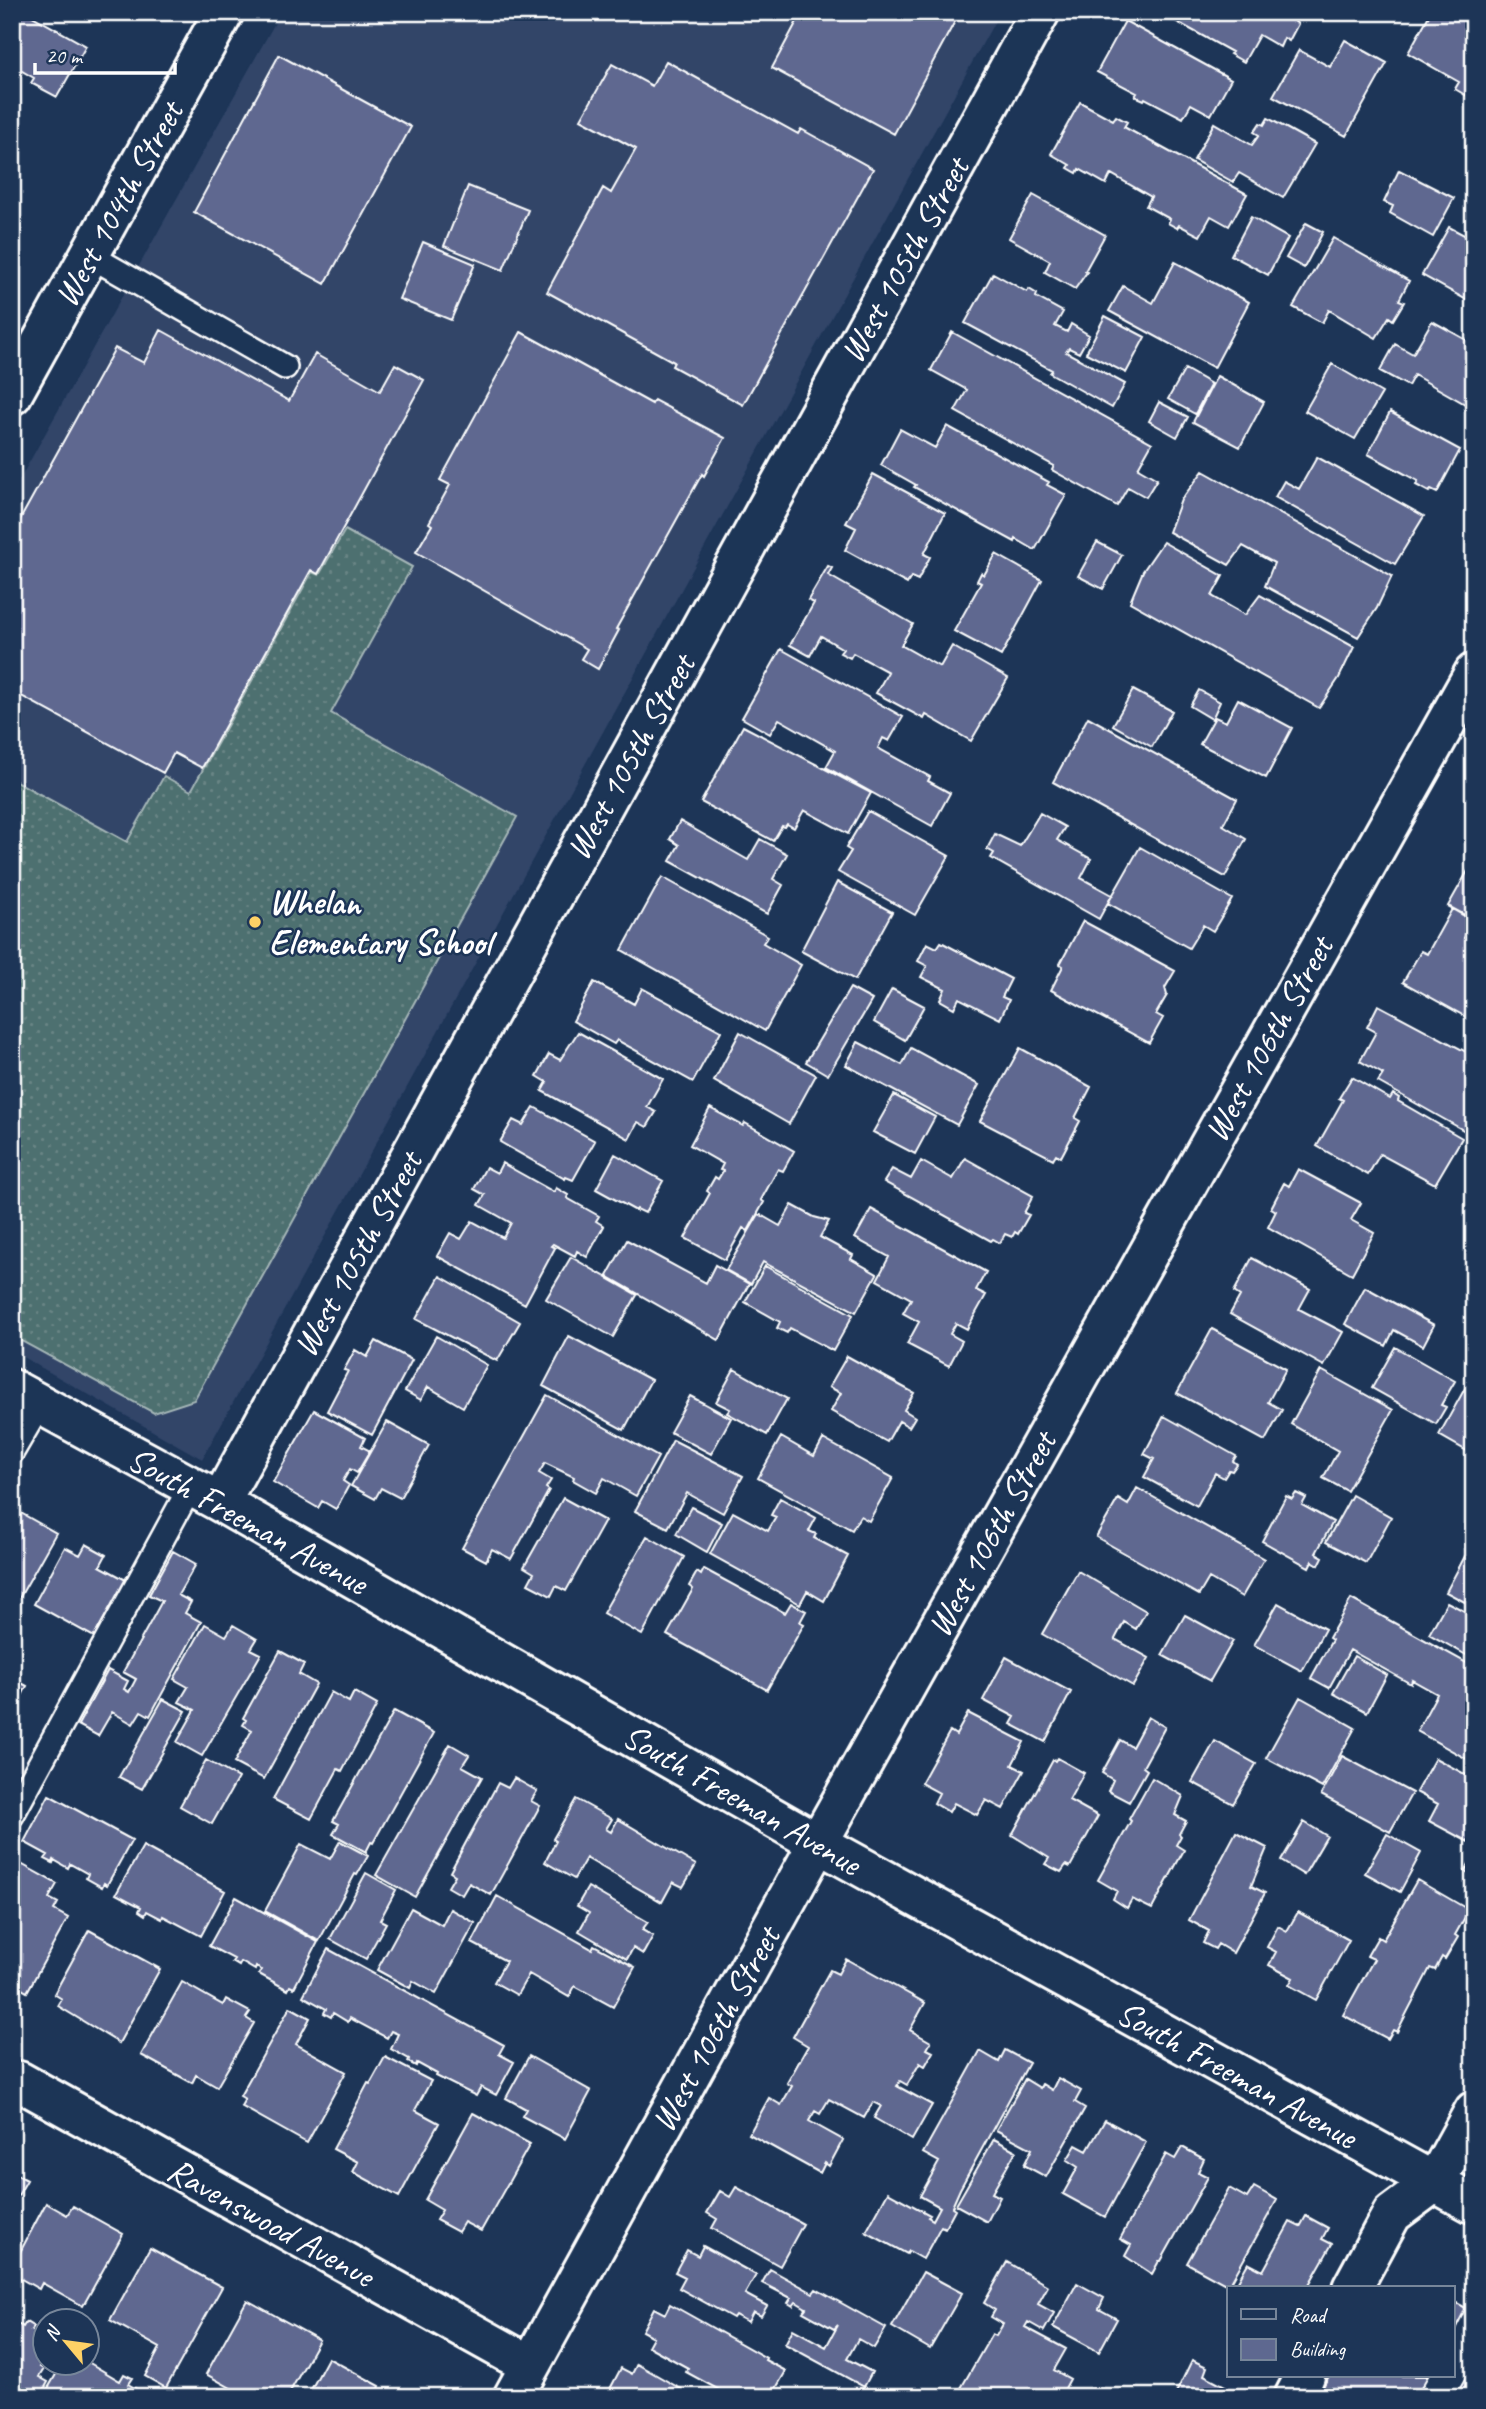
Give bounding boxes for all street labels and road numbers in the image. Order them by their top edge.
street label: West 104th Street [44,91,195,315]
street label: West 105th Street [830,147,981,371]
street label: West 105th Street [556,644,707,868]
street label: West 106th Street [1194,926,1345,1150]
street label: West 105th Street [283,1141,434,1365]
street label: West 106th Street [917,1421,1068,1645]
street label: South Freeman Avenue [120,1436,378,1606]
street label: South Freeman Avenue [615,1713,871,1887]
street label: West 106th Street [641,1916,792,2140]
street label: South Freeman Avenue [1109,1990,1367,2160]
street label: Ravenswood Avenue [160,2147,384,2299]

